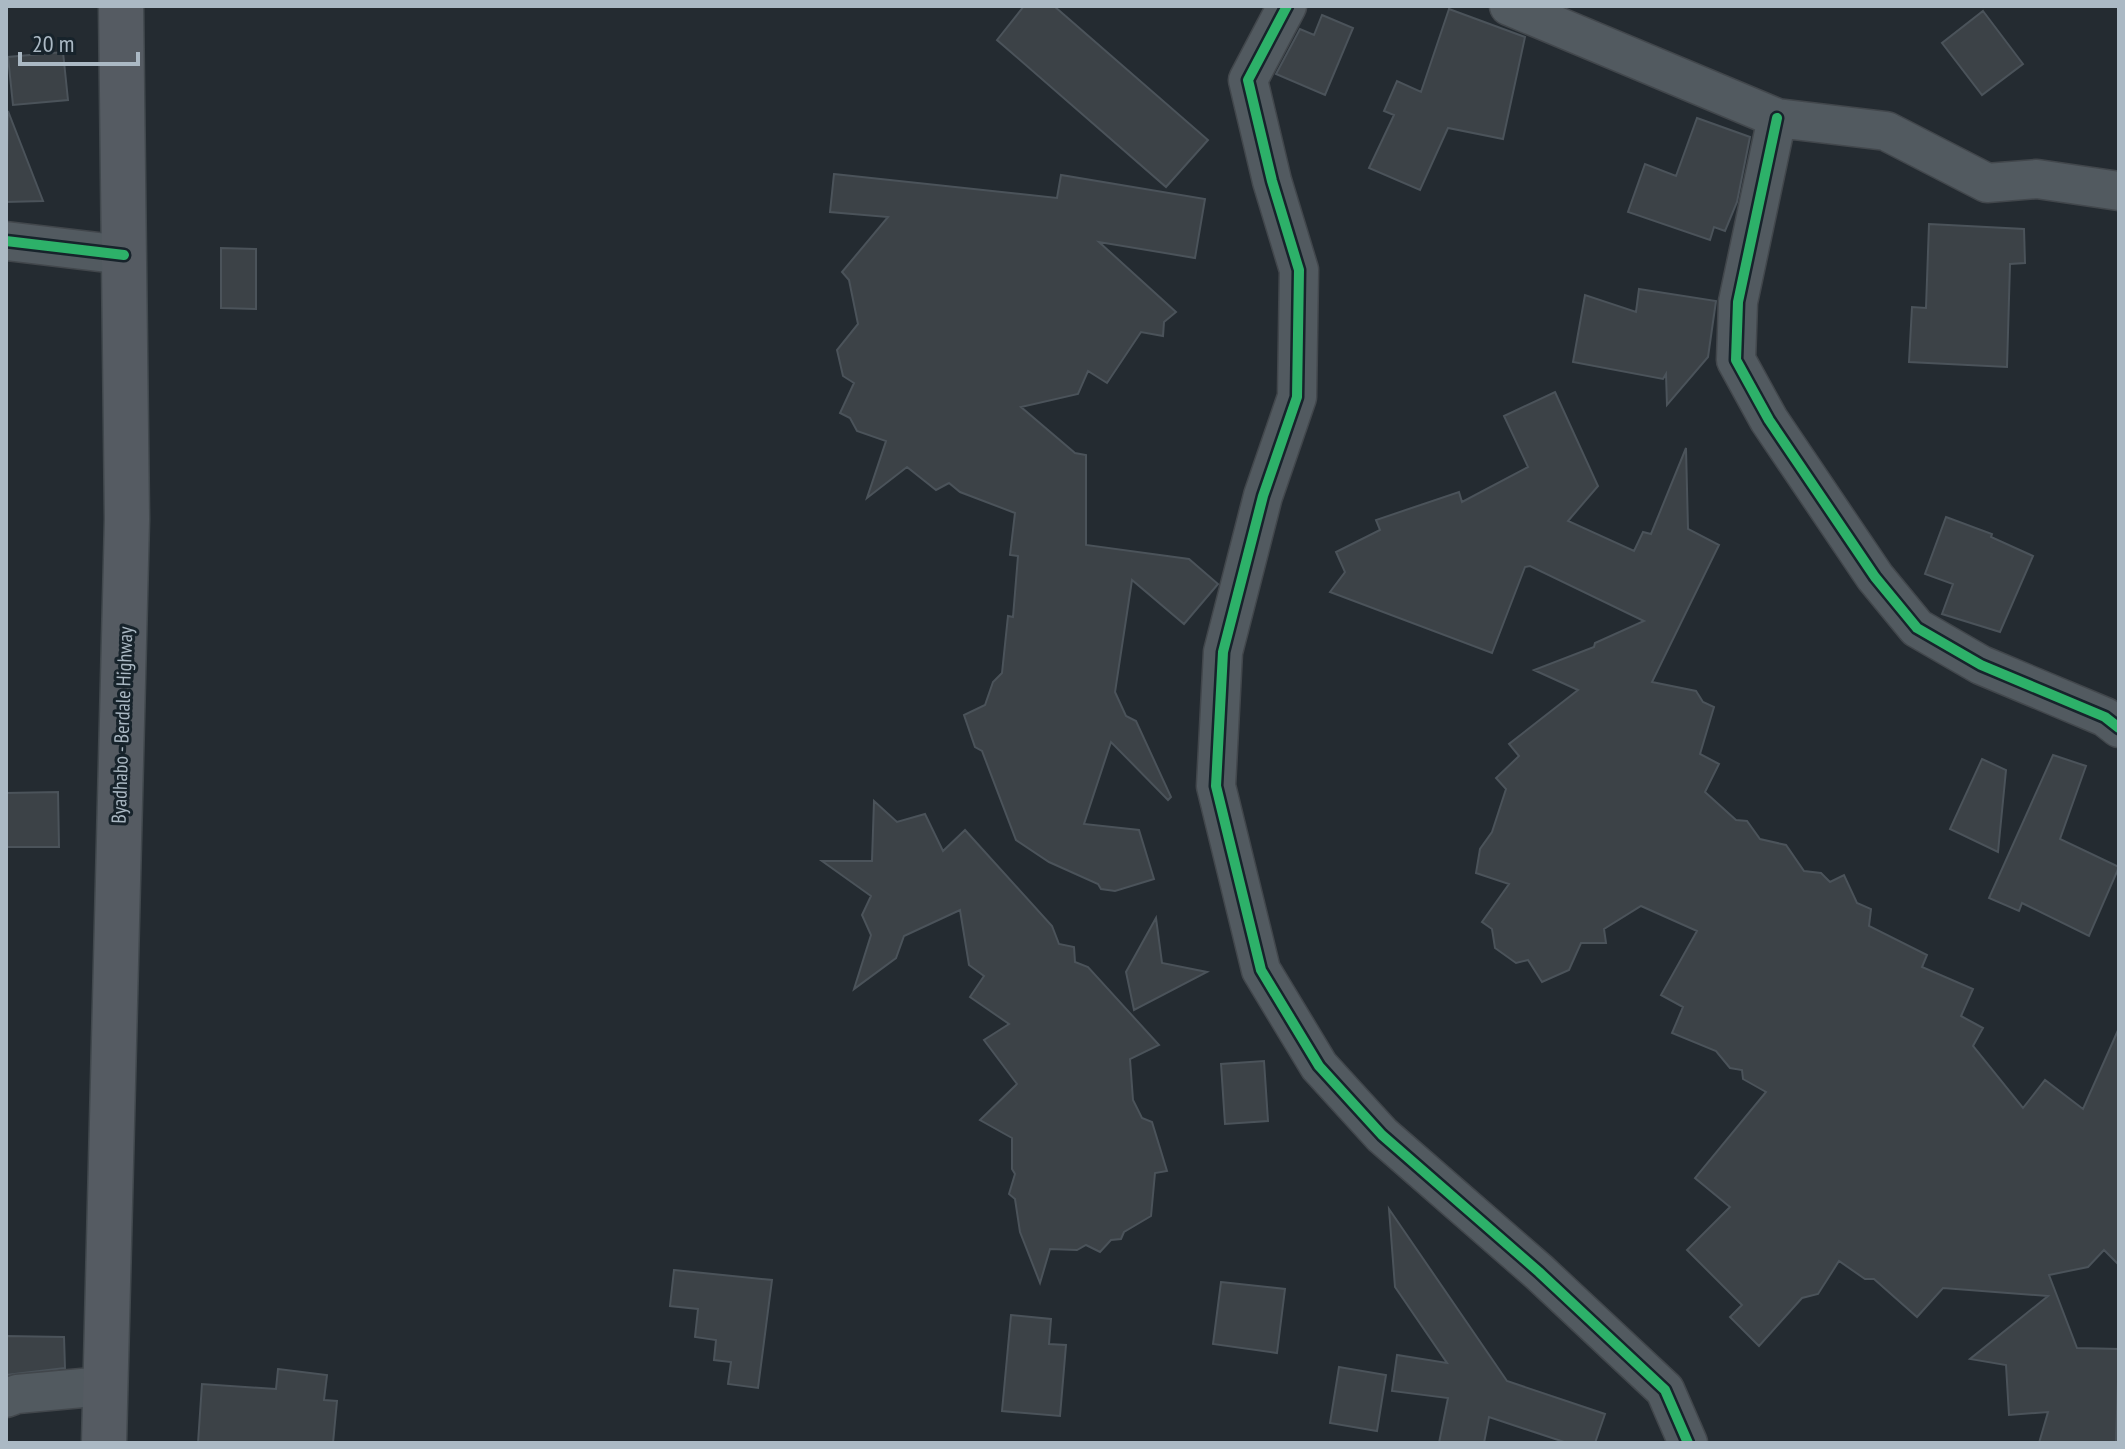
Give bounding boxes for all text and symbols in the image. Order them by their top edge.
scale bar [20,16,138,66]
text: 20 m [32,28,74,59]
street label: Byadhabo - Berdale Highway [106,625,138,824]

